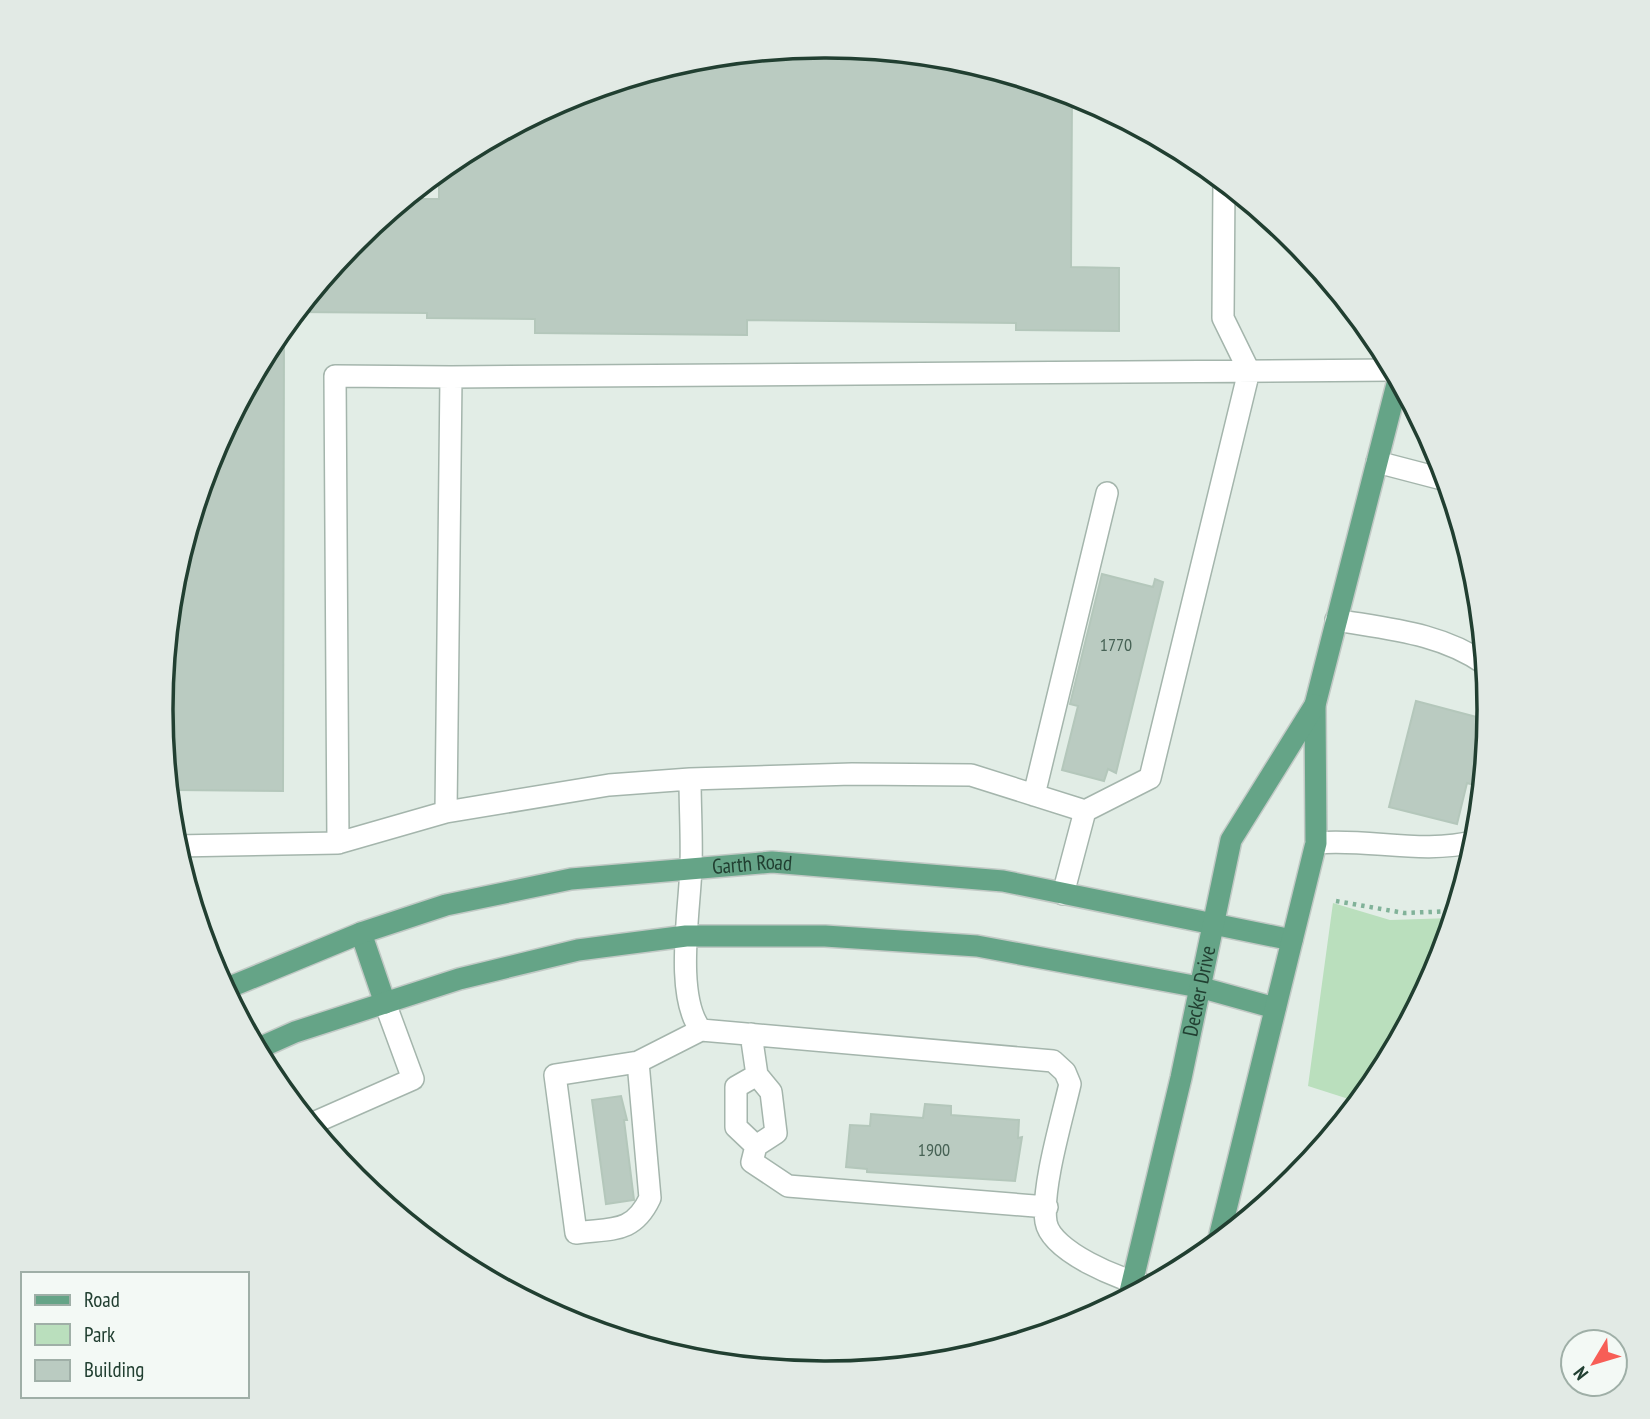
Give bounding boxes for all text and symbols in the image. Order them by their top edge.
house number: 1770 [1100,633,1132,656]
street label: Garth Road [711,848,793,880]
street label: Decker Drive [1176,943,1221,1039]
house number: 1900 [918,1138,950,1161]
legend [21,1272,248,1398]
text: Road [84,1286,120,1313]
text: Park [84,1321,115,1348]
north arrow [1559,1328,1629,1398]
text: Building [84,1356,144,1383]
text: N [1568,1362,1593,1385]

